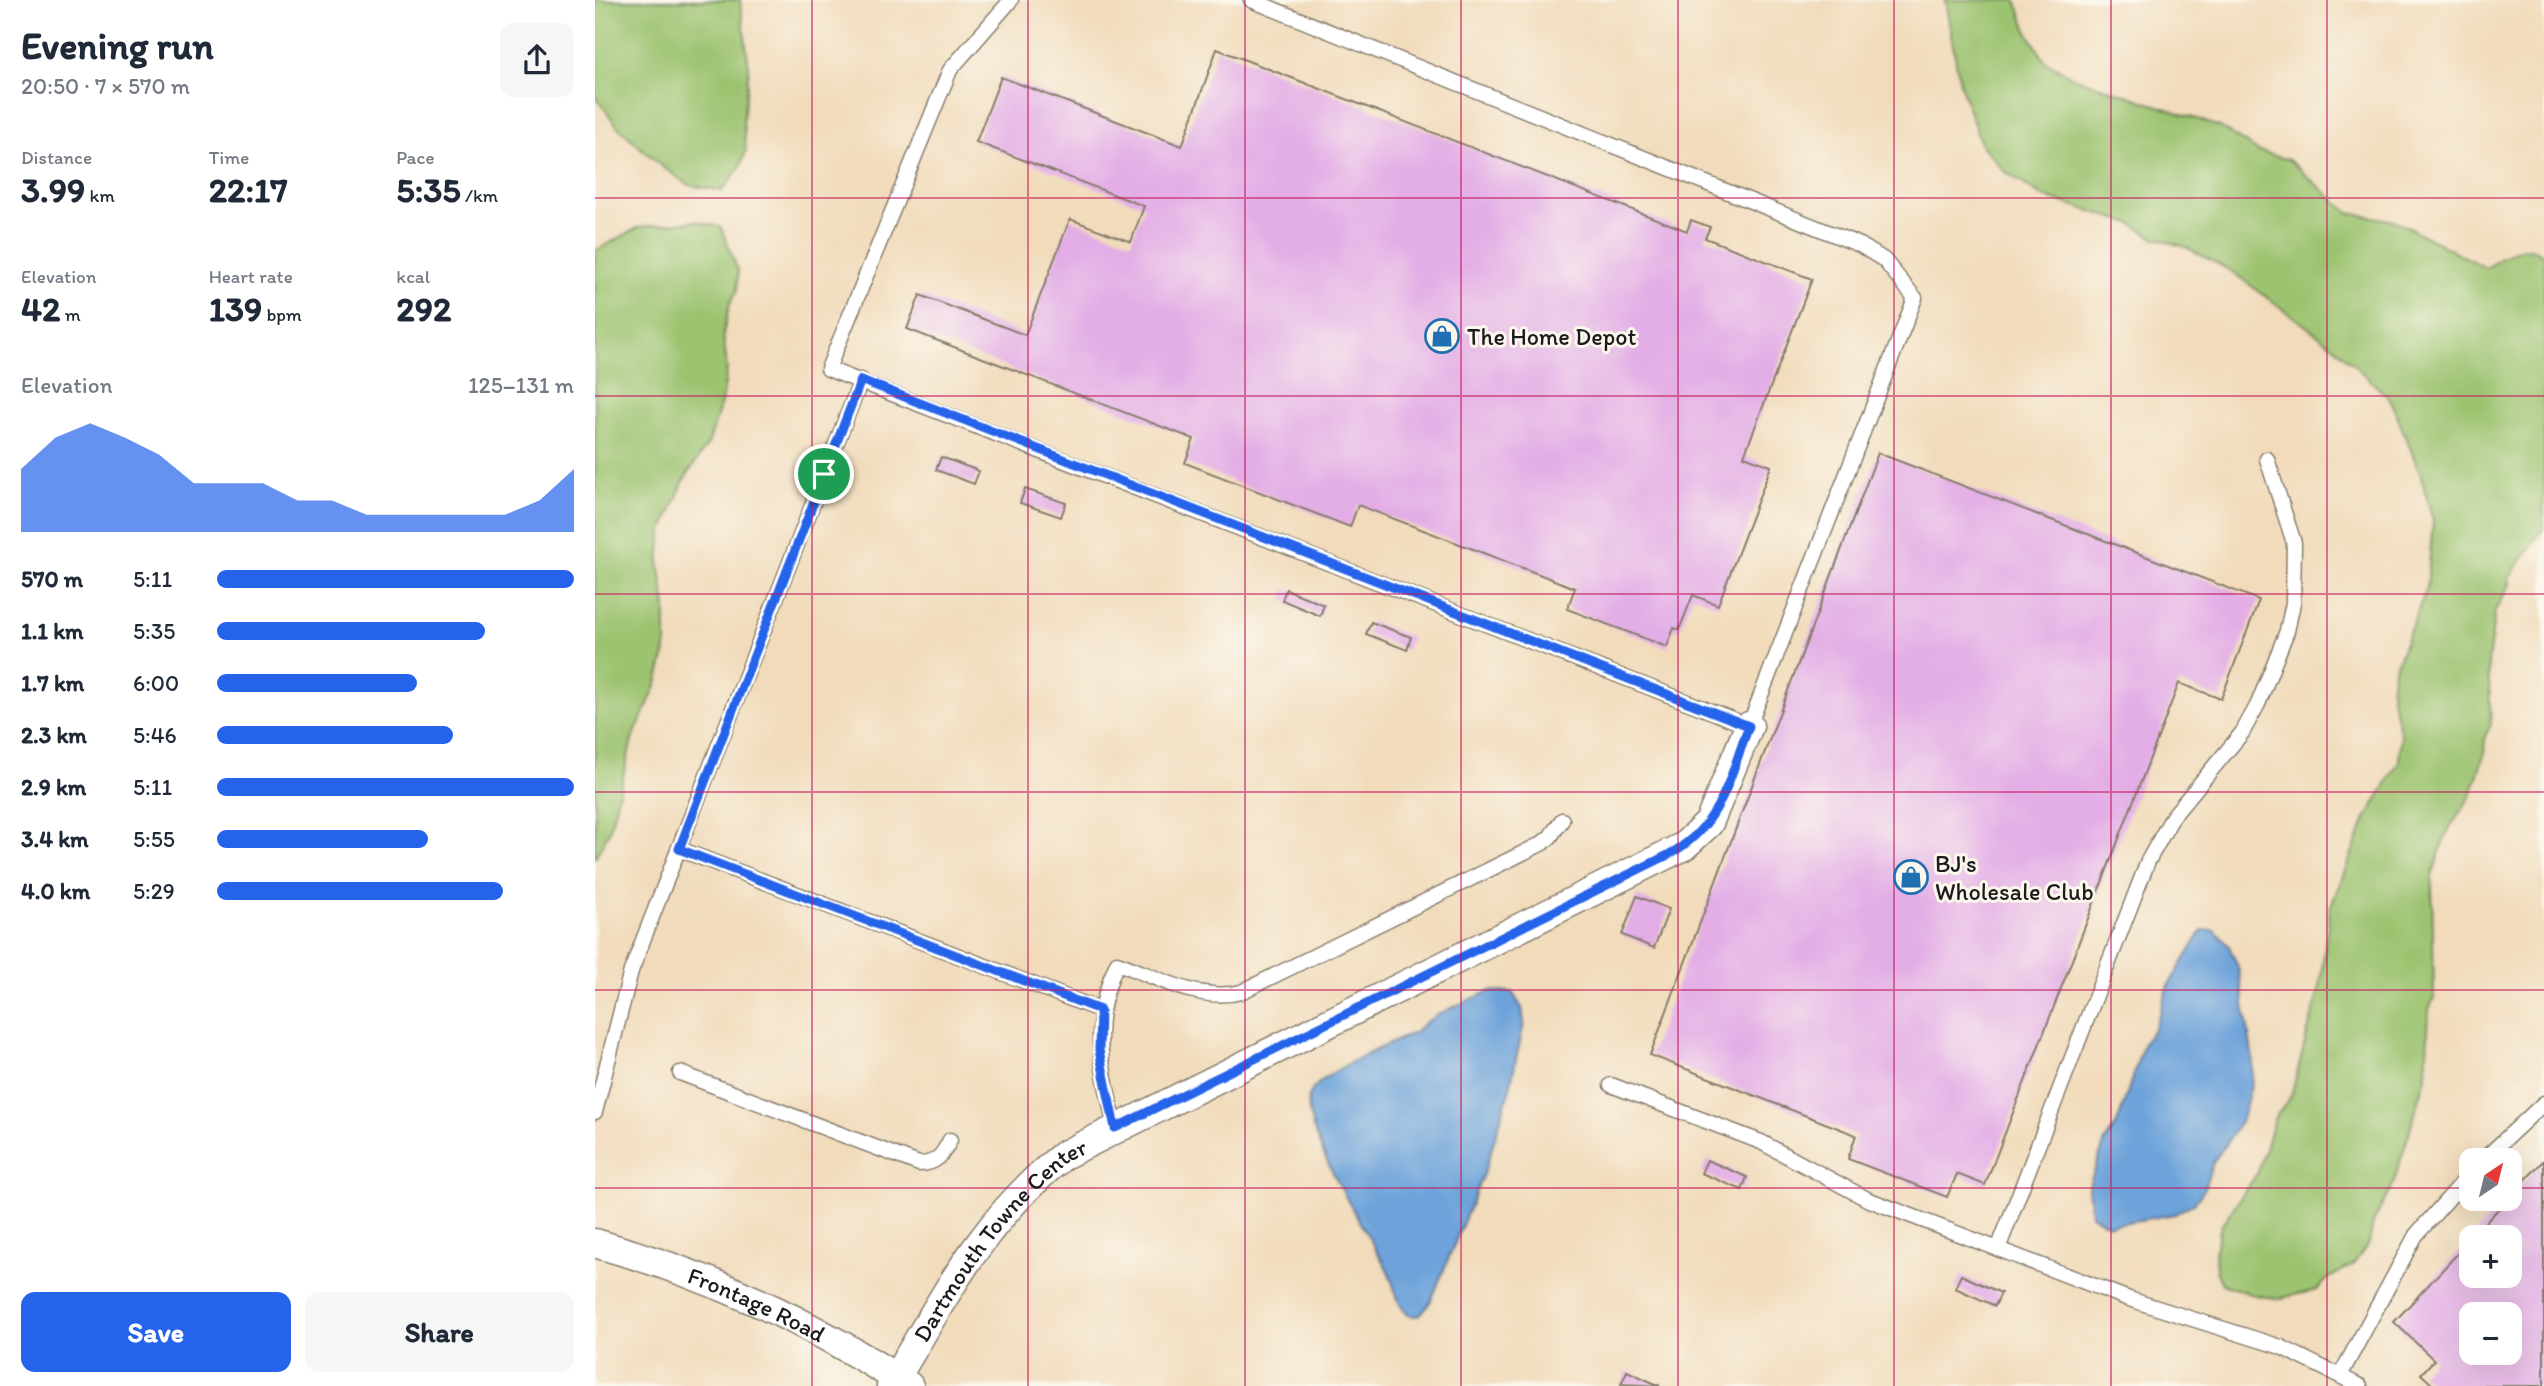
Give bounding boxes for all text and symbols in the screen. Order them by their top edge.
text: Evening run [21,23,214,69]
button: share [500,23,574,97]
text: 20:50 · 7 × 570 m [21,72,190,100]
text: Distance [21,146,92,169]
text: Time [209,146,249,169]
text: Pace [396,146,434,169]
text: 3.99 [21,169,85,211]
text: 22:17 [209,169,288,211]
text: 5:35 [396,169,461,211]
text: km [85,184,115,207]
text: /km [461,184,498,207]
text: Elevation [21,265,97,288]
text: Heart rate [209,265,293,288]
text: kcal [396,265,430,288]
text: 42 [21,288,60,330]
text: 139 [209,288,262,330]
text: 292 [396,288,451,330]
text: m [60,303,81,326]
text: bpm [262,303,302,326]
shop icon: The Home Depot [1423,317,1461,355]
place label: The Home Depot [1467,322,1637,351]
text: Elevation [21,371,112,399]
text: 125–131 m [468,371,574,399]
pin [794,444,854,504]
icon: arrive [805,455,843,493]
text: 570 m [21,565,83,593]
text: 5:11 [133,565,172,593]
text: 1.1 km [21,617,84,645]
text: 5:35 [133,617,175,645]
text: 1.7 km [21,669,84,697]
text: 6:00 [133,669,179,697]
text: 2.3 km [21,721,87,749]
text: 5:46 [133,721,177,749]
text: 2.9 km [21,773,86,801]
text: 5:11 [133,773,172,801]
text: 3.4 km [21,825,89,853]
text: 5:55 [133,825,175,853]
place label: BJ's Wholesale Club [1935,849,2094,906]
shop icon: BJ's Wholesale Club [1892,858,1930,896]
text: 4.0 km [21,877,90,905]
text: 5:29 [133,877,175,905]
street label: Dartmouth Towne Center [906,1131,1092,1346]
north arrow [2459,1148,2522,1211]
map controls [2459,1148,2522,1365]
button: + [2459,1225,2522,1288]
street label: Frontage Road [684,1260,831,1348]
button: Save [21,1292,291,1372]
button: Share [305,1292,574,1372]
button: − [2459,1302,2522,1365]

